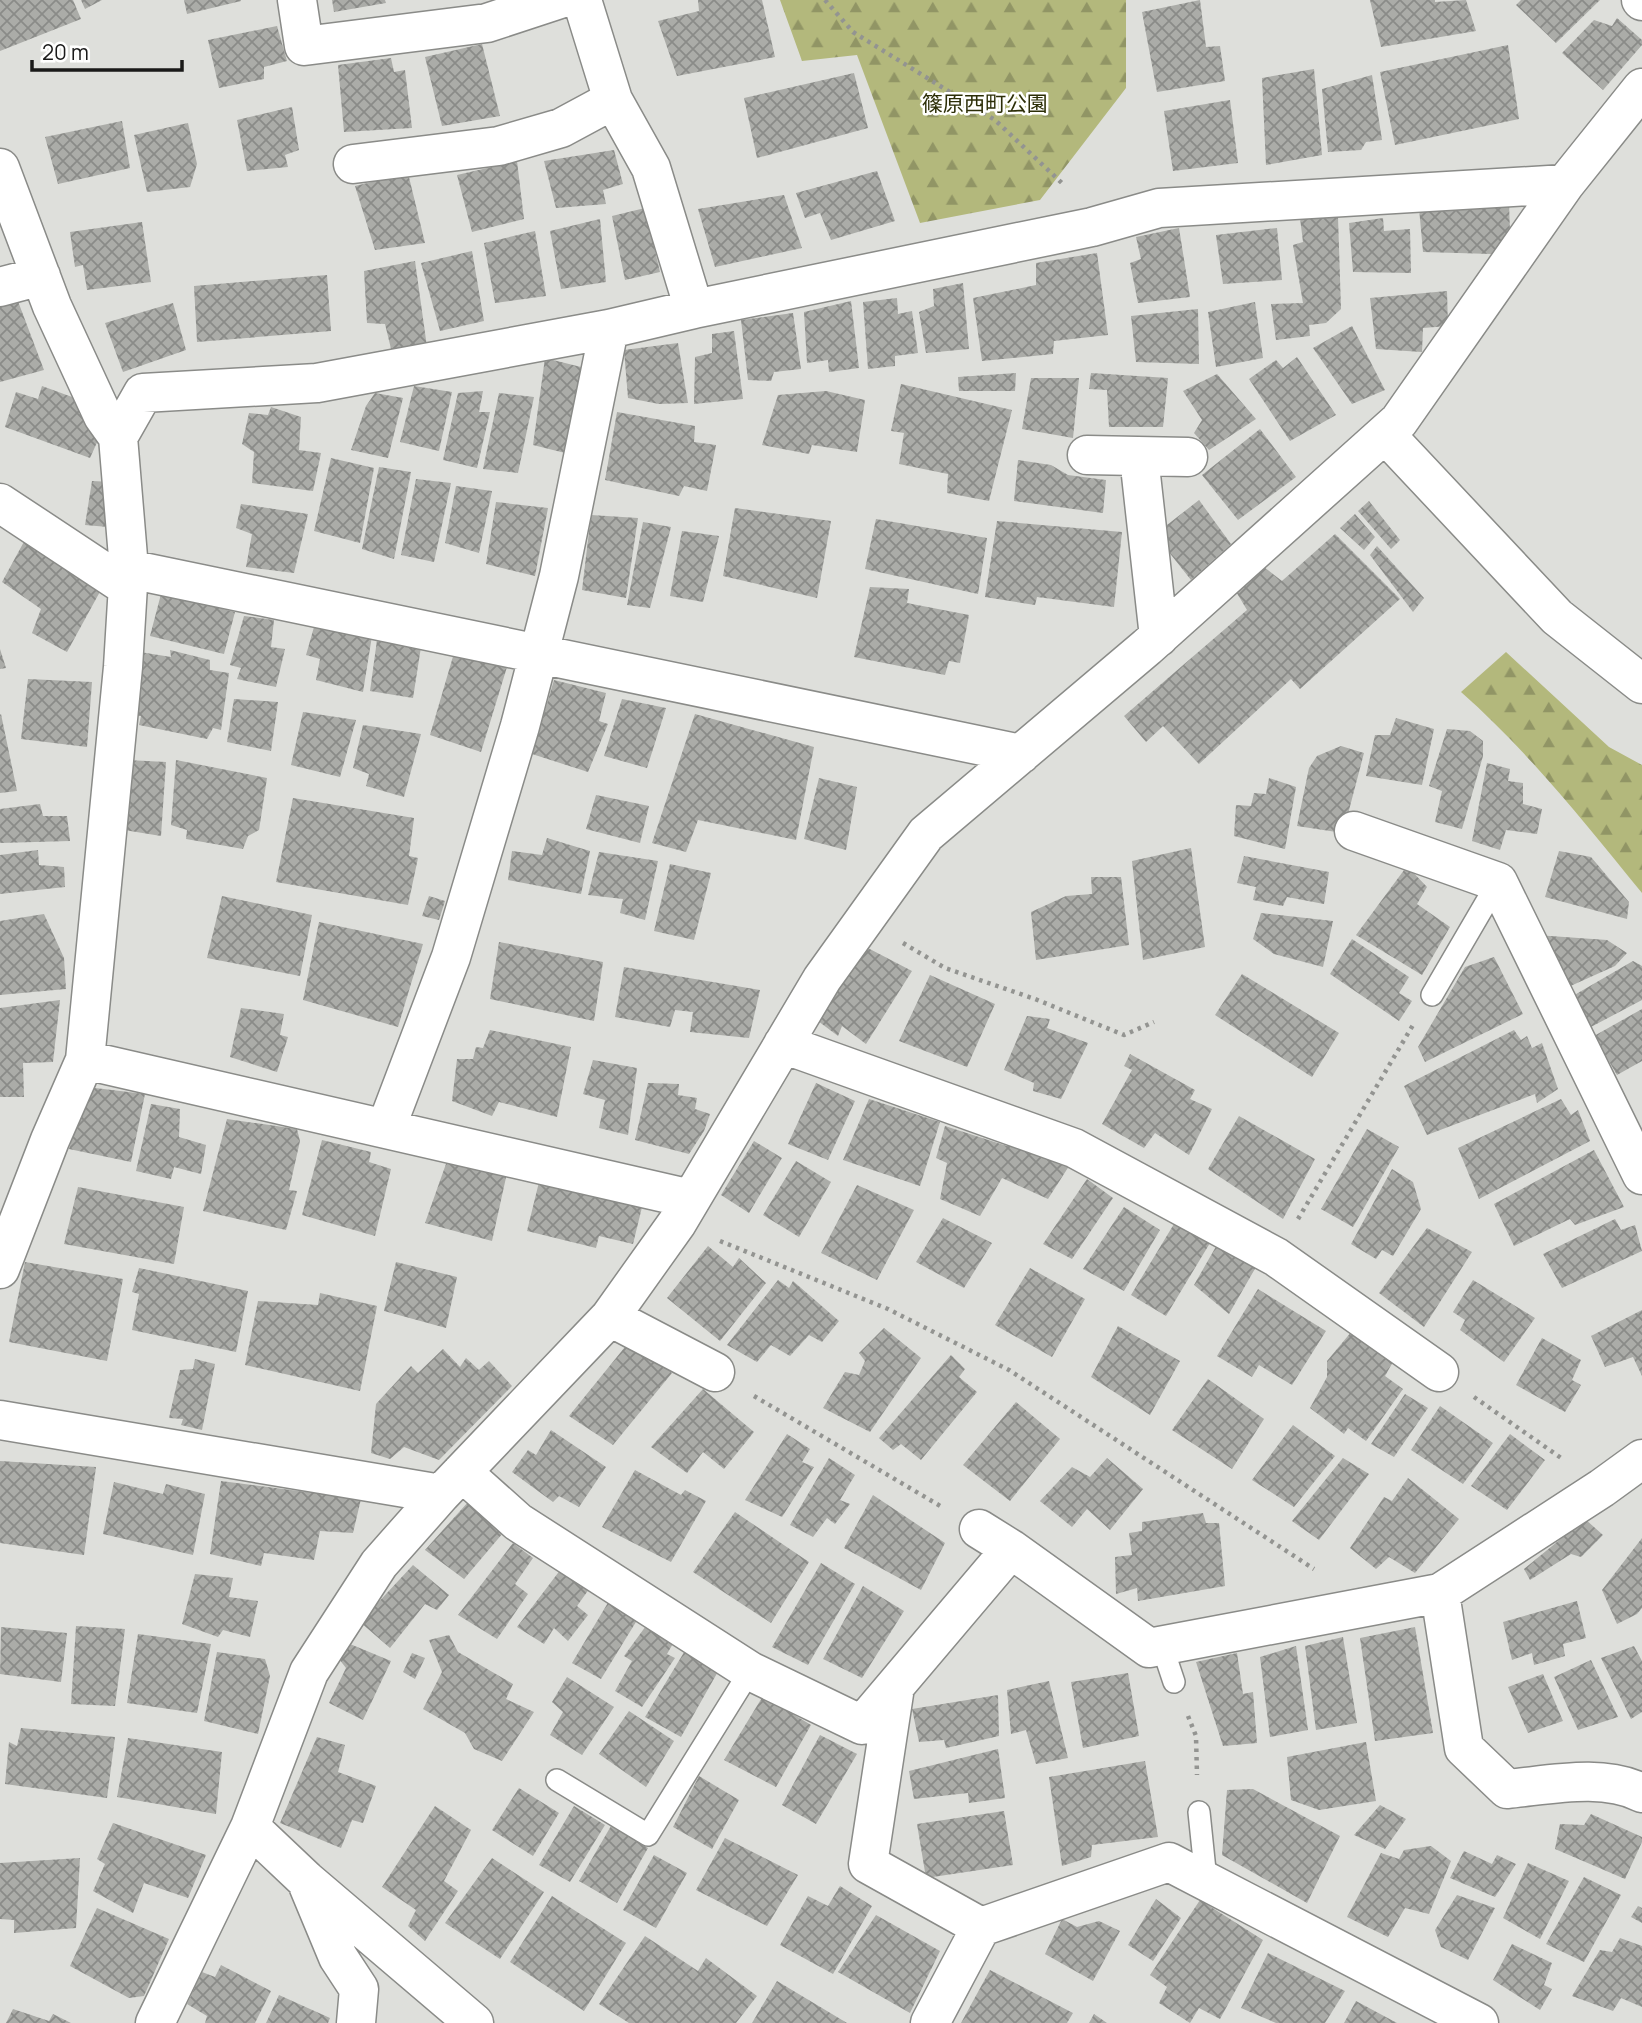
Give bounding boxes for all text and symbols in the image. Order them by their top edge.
scale bar [32,28,182,72]
text: 20 m [42,38,89,66]
park label: 篠原西町公園 [922,89,1048,117]

